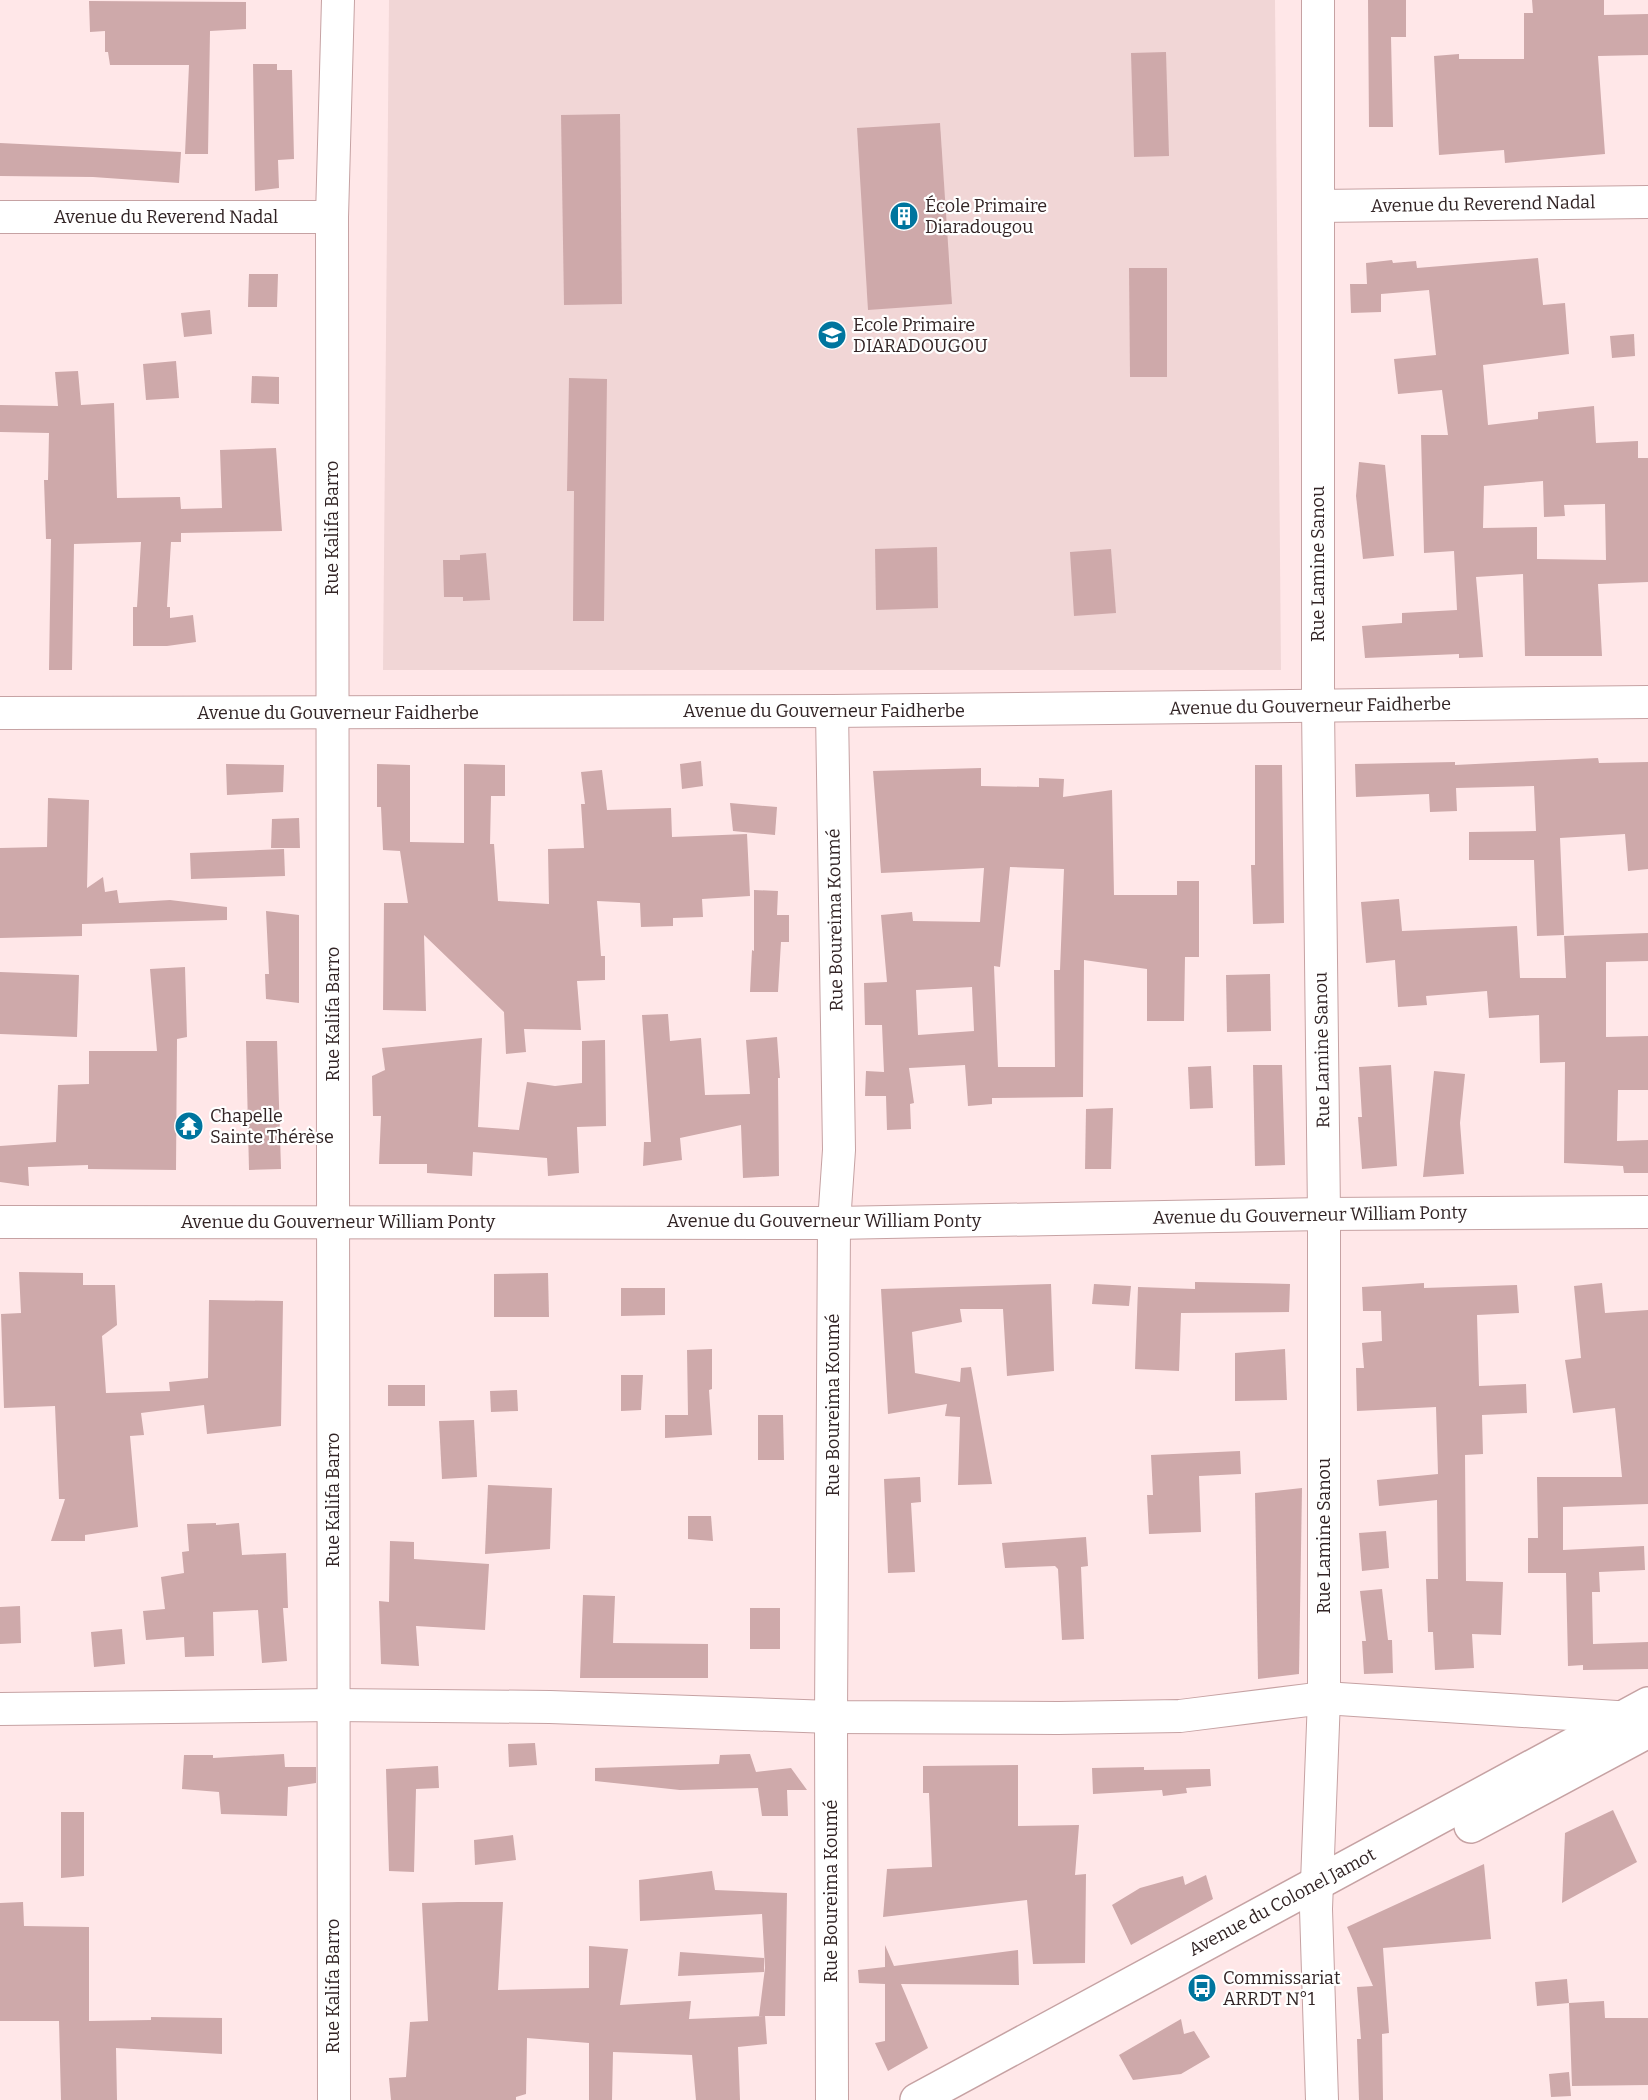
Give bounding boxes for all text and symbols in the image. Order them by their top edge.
street label: Avenue du Reverend Nadal [1371,191,1595,217]
place label: École Primaire Diaradougou [925,194,1047,238]
building icon: École Primaire Diaradougou [888,200,920,232]
street label: Avenue du Reverend Nadal [54,206,278,228]
place label: Ecole Primaire DIARADOUGOU [853,314,988,357]
school or university icon: Ecole Primaire DIARADOUGOU [816,319,848,351]
street label: Rue Kalifa Barro [321,461,343,595]
street label: Rue Lamine Sanou [1307,486,1329,642]
street label: Avenue du Gouverneur Faidherbe [1169,693,1451,719]
street label: Avenue du Gouverneur Faidherbe [683,700,965,722]
street label: Avenue du Gouverneur Faidherbe [197,702,479,724]
street label: Rue Boureima Koumé [822,828,848,1012]
street label: Rue Kalifa Barro [322,947,344,1081]
street label: Rue Lamine Sanou [1310,972,1334,1128]
place label: Chapelle Sainte Thérèse [210,1105,334,1148]
temple icon: Chapelle Sainte Thérèse [173,1110,205,1142]
street label: Avenue du Gouverneur William Ponty [1153,1201,1468,1229]
street label: Avenue du Gouverneur William Ponty [667,1210,982,1232]
street label: Avenue du Gouverneur William Ponty [181,1211,496,1233]
street label: Rue Boureima Koumé [822,1314,844,1496]
street label: Rue Kalifa Barro [322,1433,344,1567]
street label: Rue Lamine Sanou [1313,1458,1335,1614]
street label: Rue Boureima Koumé [820,1800,842,1982]
street label: Avenue du Colonel Jamot [1185,1843,1380,1961]
street label: Rue Kalifa Barro [322,1919,344,2053]
place label: Commissariat ARRDT N°1 [1223,1967,1341,2010]
bus stop icon: Commissariat ARRDT N°1 [1186,1972,1218,2004]

